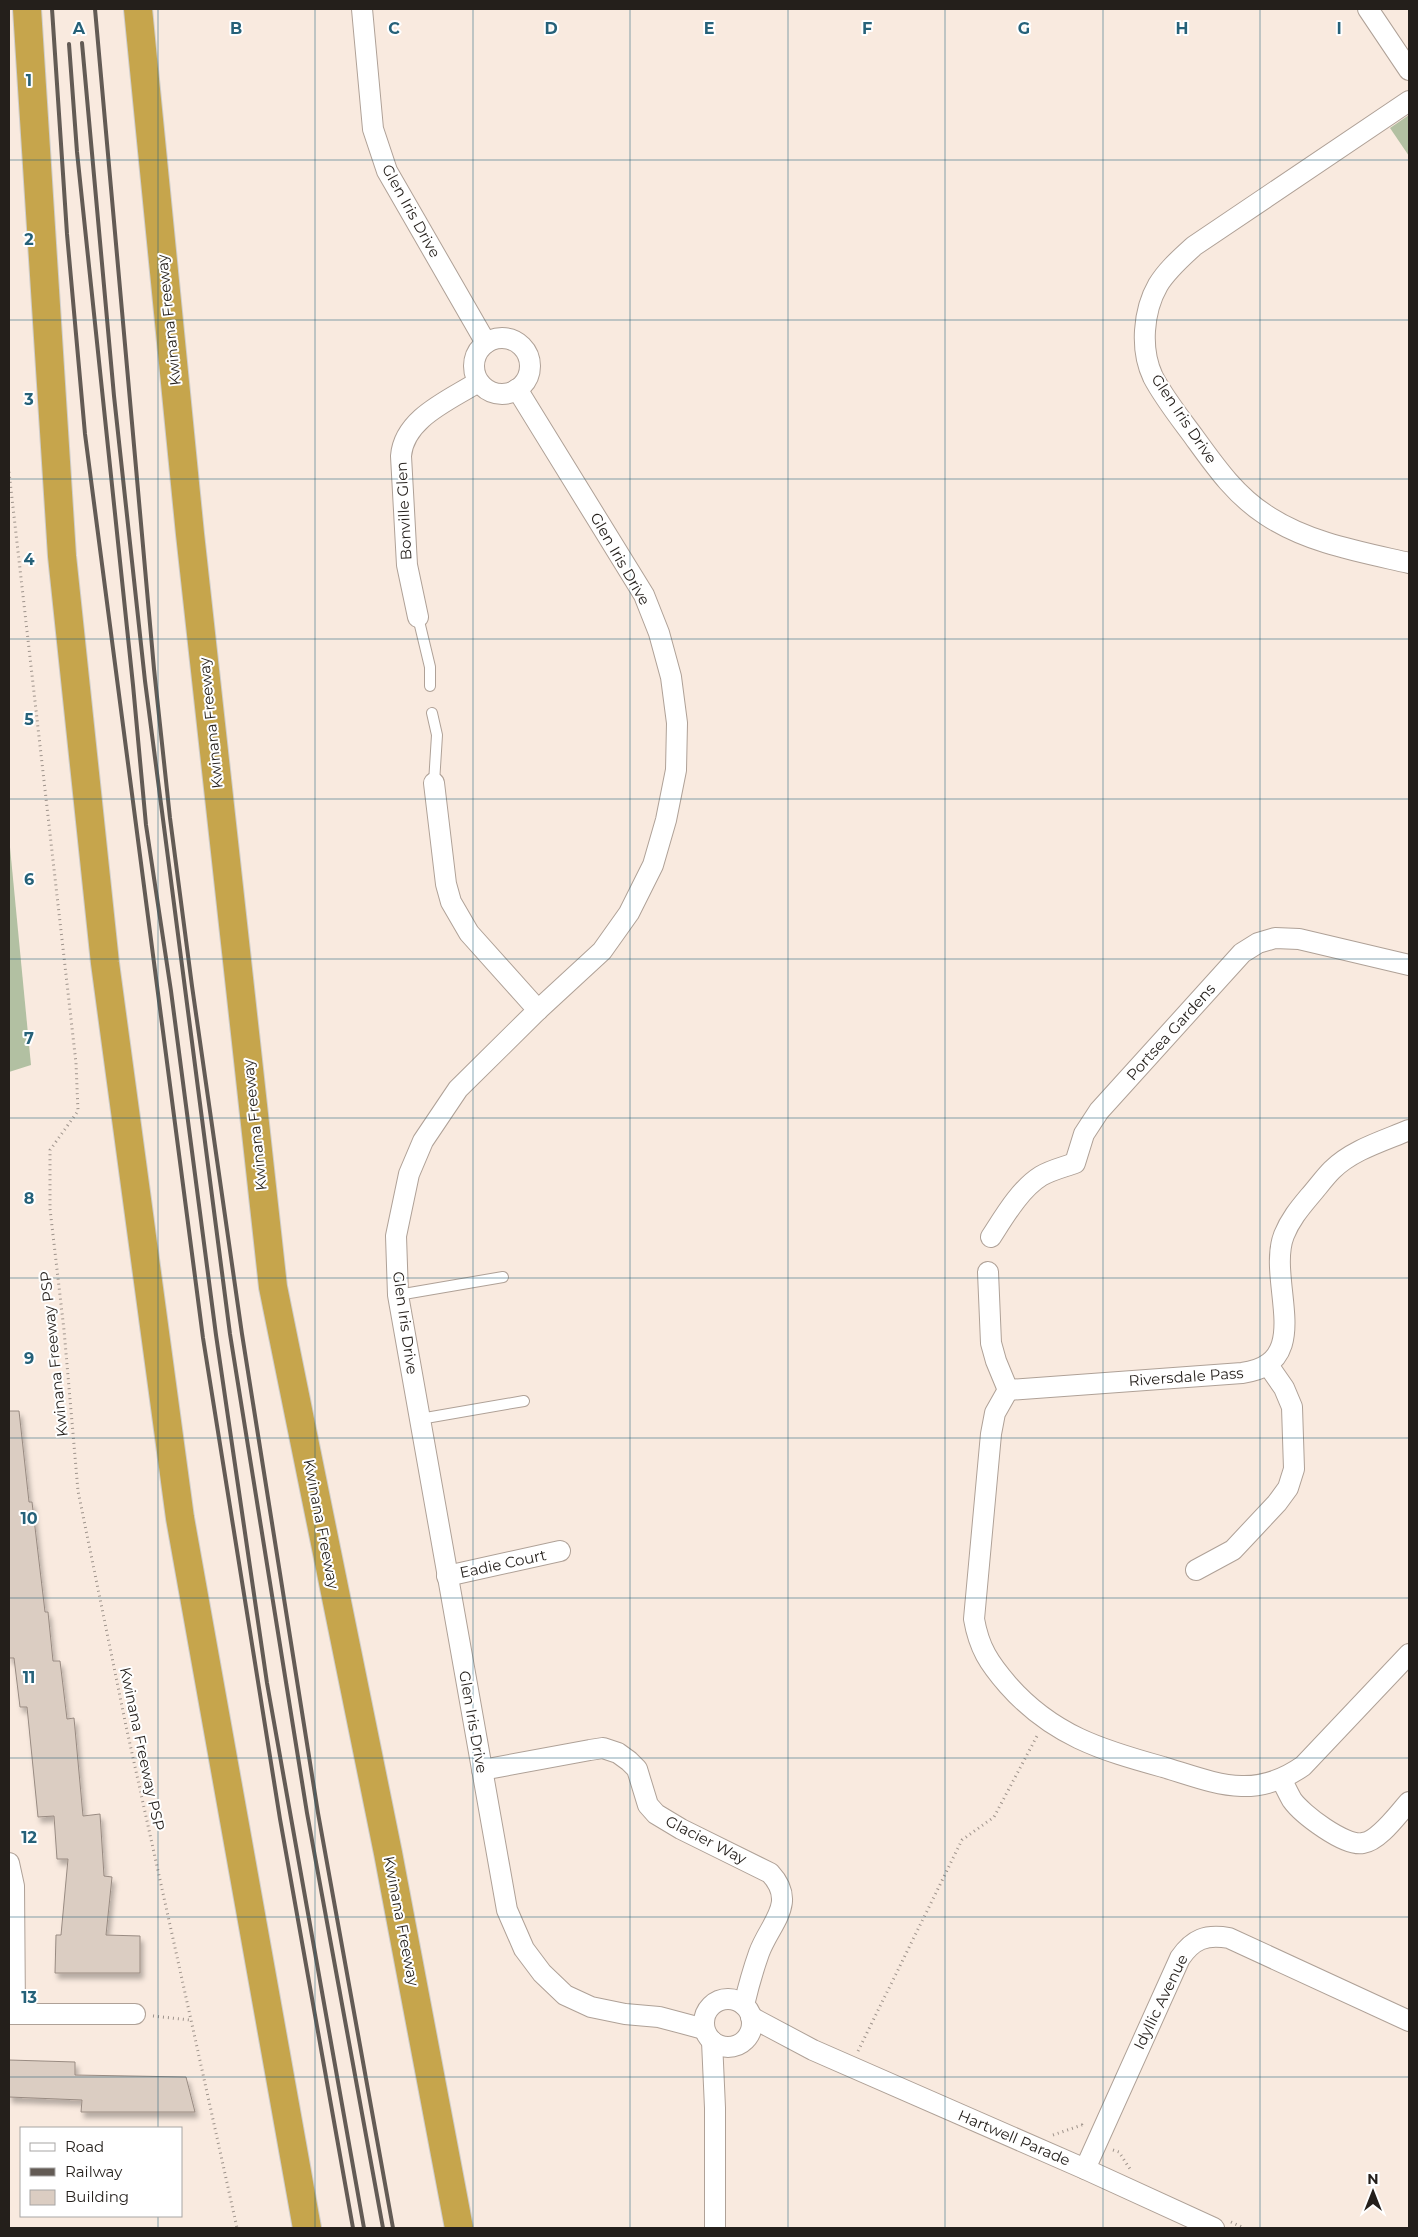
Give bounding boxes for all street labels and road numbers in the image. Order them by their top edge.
street label: Glen Iris Drive [378,161,445,261]
street label: Kwinana Freeway [152,253,185,387]
street label: Glen Iris Drive [1148,370,1221,467]
street label: Bonville Glen [391,461,416,561]
street label: Glen Iris Drive [586,509,655,608]
street label: Kwinana Freeway [194,656,227,790]
street label: Portsea Gardens [1122,979,1219,1084]
street label: Kwinana Freeway [238,1058,271,1192]
street label: Kwinana Freeway PSP [35,1270,72,1438]
street label: Glen Iris Drive [389,1270,422,1376]
street label: Riversdale Pass [1128,1363,1244,1390]
street label: Kwinana Freeway [300,1457,344,1591]
street label: Eadie Court [458,1545,548,1582]
street label: Kwinana Freeway PSP [116,1665,169,1832]
street label: Glen Iris Drive [455,1669,492,1775]
street label: Glacier Way [663,1811,751,1868]
street label: Kwinana Freeway [380,1854,424,1988]
street label: Idyllic Avenue [1129,1951,1192,2053]
street label: Hartwell Parade [955,2105,1073,2170]

